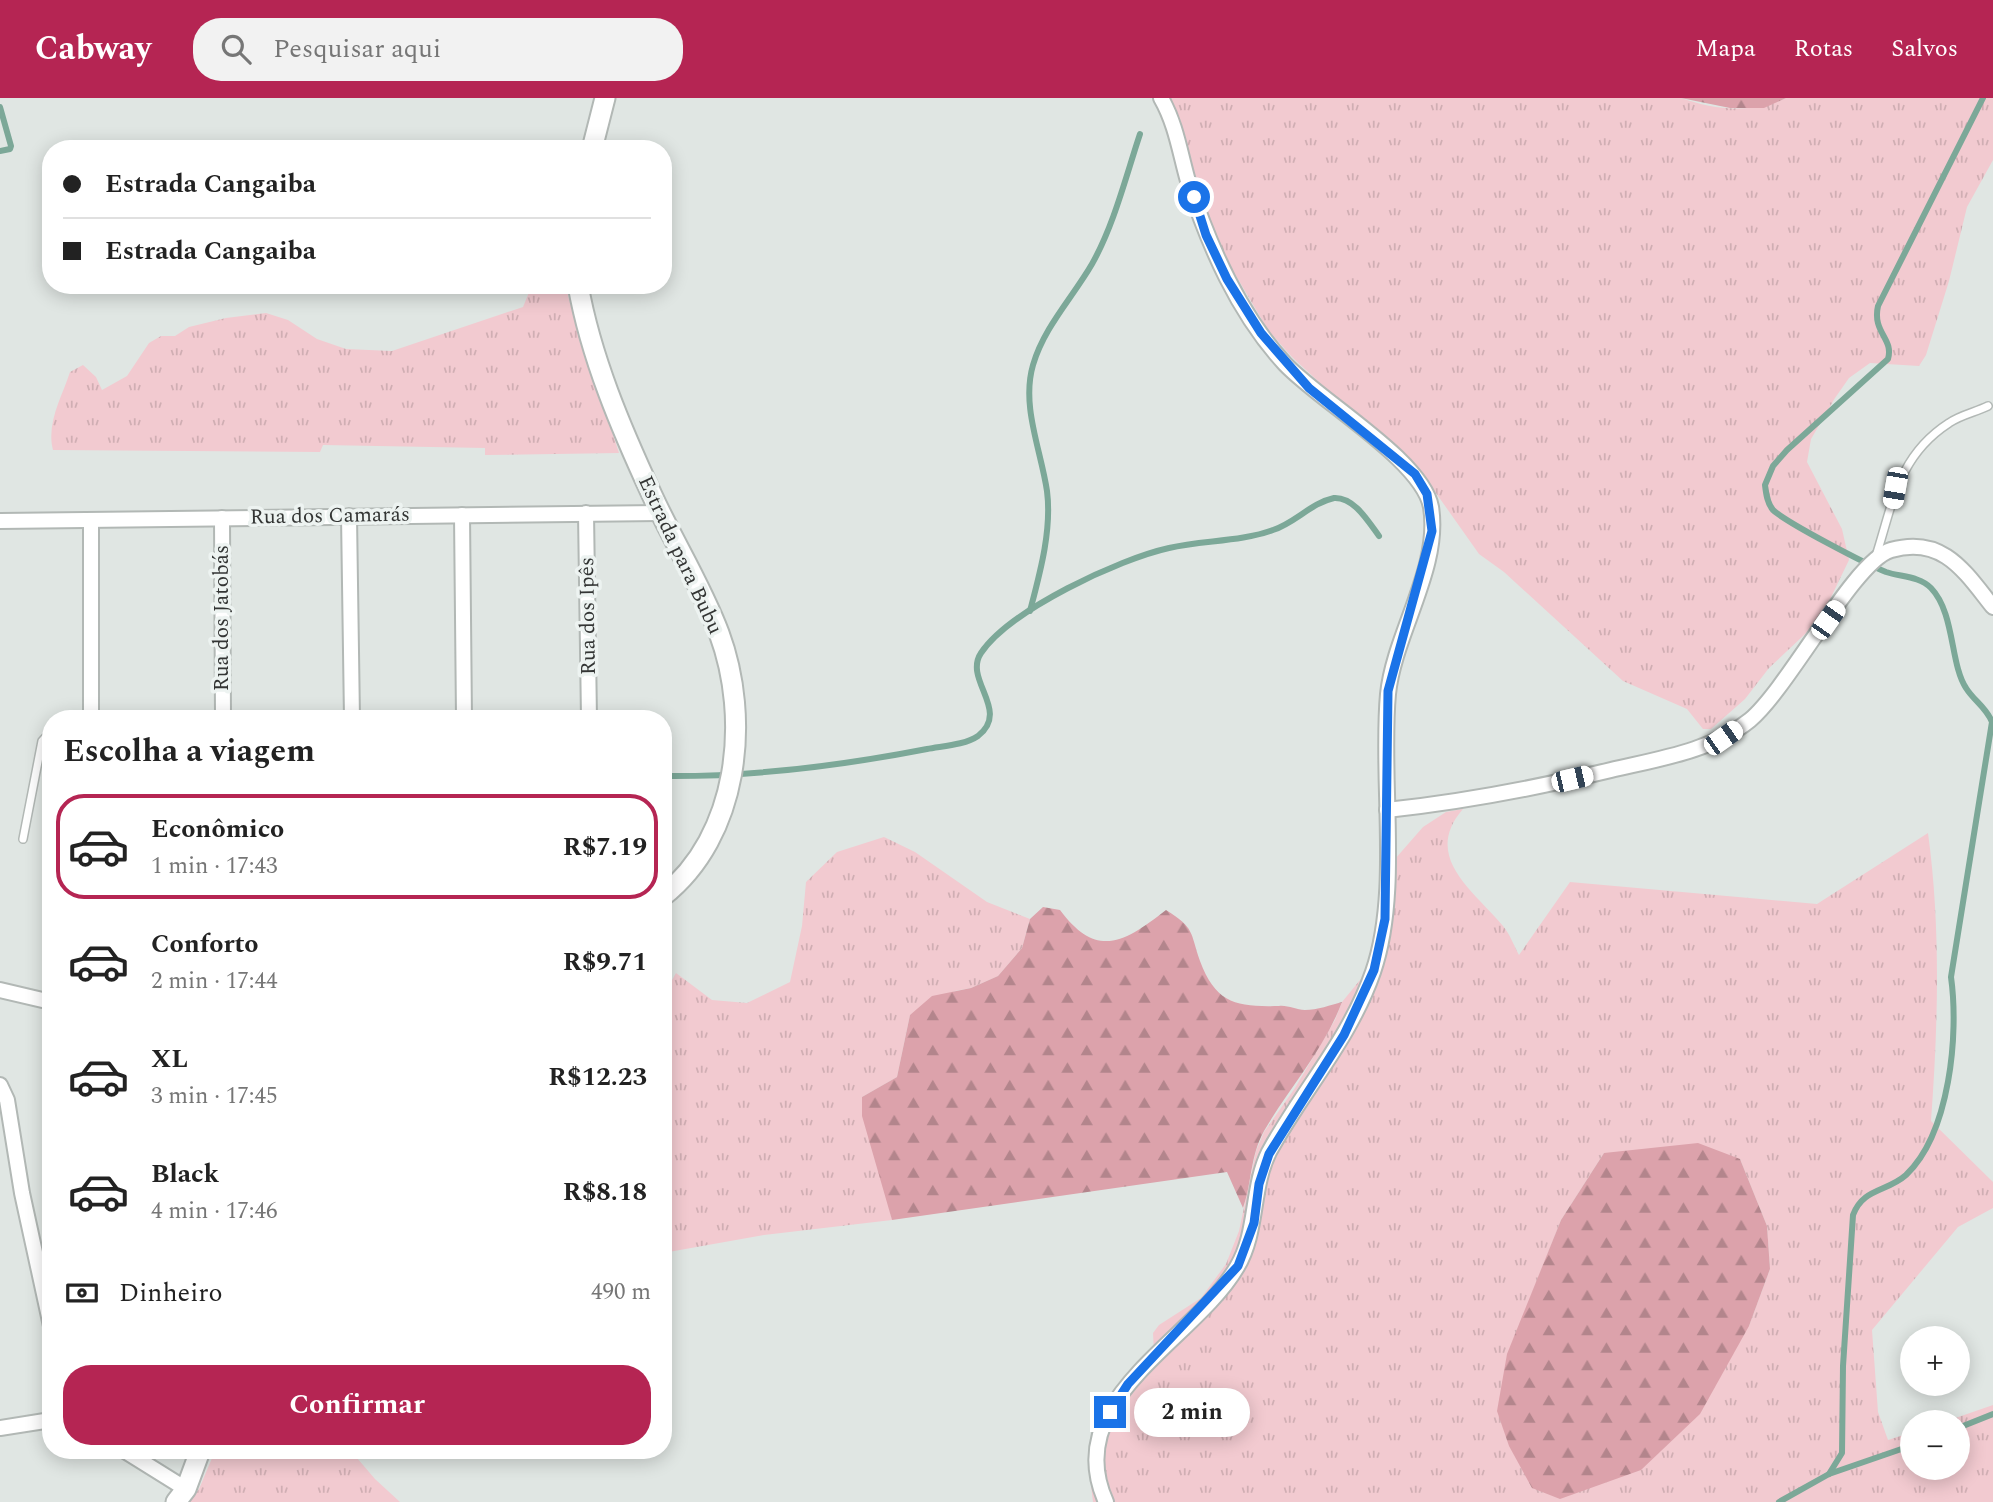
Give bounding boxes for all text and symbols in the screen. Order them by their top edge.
search box [193,18,683,81]
text: Cabway [35,24,151,74]
text: Pesquisar aqui [273,29,441,69]
icon: search [217,30,255,68]
text: Mapa [1696,31,1756,67]
text: Rotas [1794,31,1853,67]
text: Salvos [1891,31,1958,67]
text: Estrada Cangaiba [105,164,316,204]
route start [1178,181,1210,213]
text: Estrada Cangaiba [105,231,316,271]
car [1882,465,1909,511]
street label: Estrada para Bubu [629,470,731,640]
street label: Rua dos Camarás [250,499,410,533]
street label: Rua dos Jatobás [206,545,238,691]
street label: Rua dos Ipês [571,557,605,675]
car [1808,597,1849,643]
car [1700,717,1747,759]
text: Escolha a viagem [63,727,315,776]
car [1550,764,1595,794]
text: Econômico [151,809,284,849]
icon: car [67,815,130,878]
text: R$7.19 [563,827,647,867]
text: 1 min · 17:43 [151,849,278,884]
text: Conforto [151,924,259,964]
icon: car [67,930,130,993]
text: R$9.71 [563,942,647,982]
text: 2 min · 17:44 [151,964,278,999]
text: XL [151,1039,188,1079]
icon: car [67,1045,130,1108]
text: R$12.23 [548,1057,647,1097]
text: 3 min · 17:45 [151,1079,278,1114]
text: Black [151,1154,219,1194]
icon: car [67,1160,130,1223]
text: R$8.18 [563,1172,647,1212]
text: 4 min · 17:46 [151,1194,278,1229]
text: Dinheiro [119,1273,223,1313]
icon: cash [63,1274,101,1312]
text: 490 m [591,1275,651,1310]
map controls [1900,1326,1970,1480]
button: + [1900,1326,1970,1396]
button: Confirmar [63,1365,651,1445]
callout: 2 min [1134,1388,1250,1436]
text: 2 min [1161,1395,1223,1430]
route end [1094,1396,1126,1428]
button: − [1900,1410,1970,1480]

